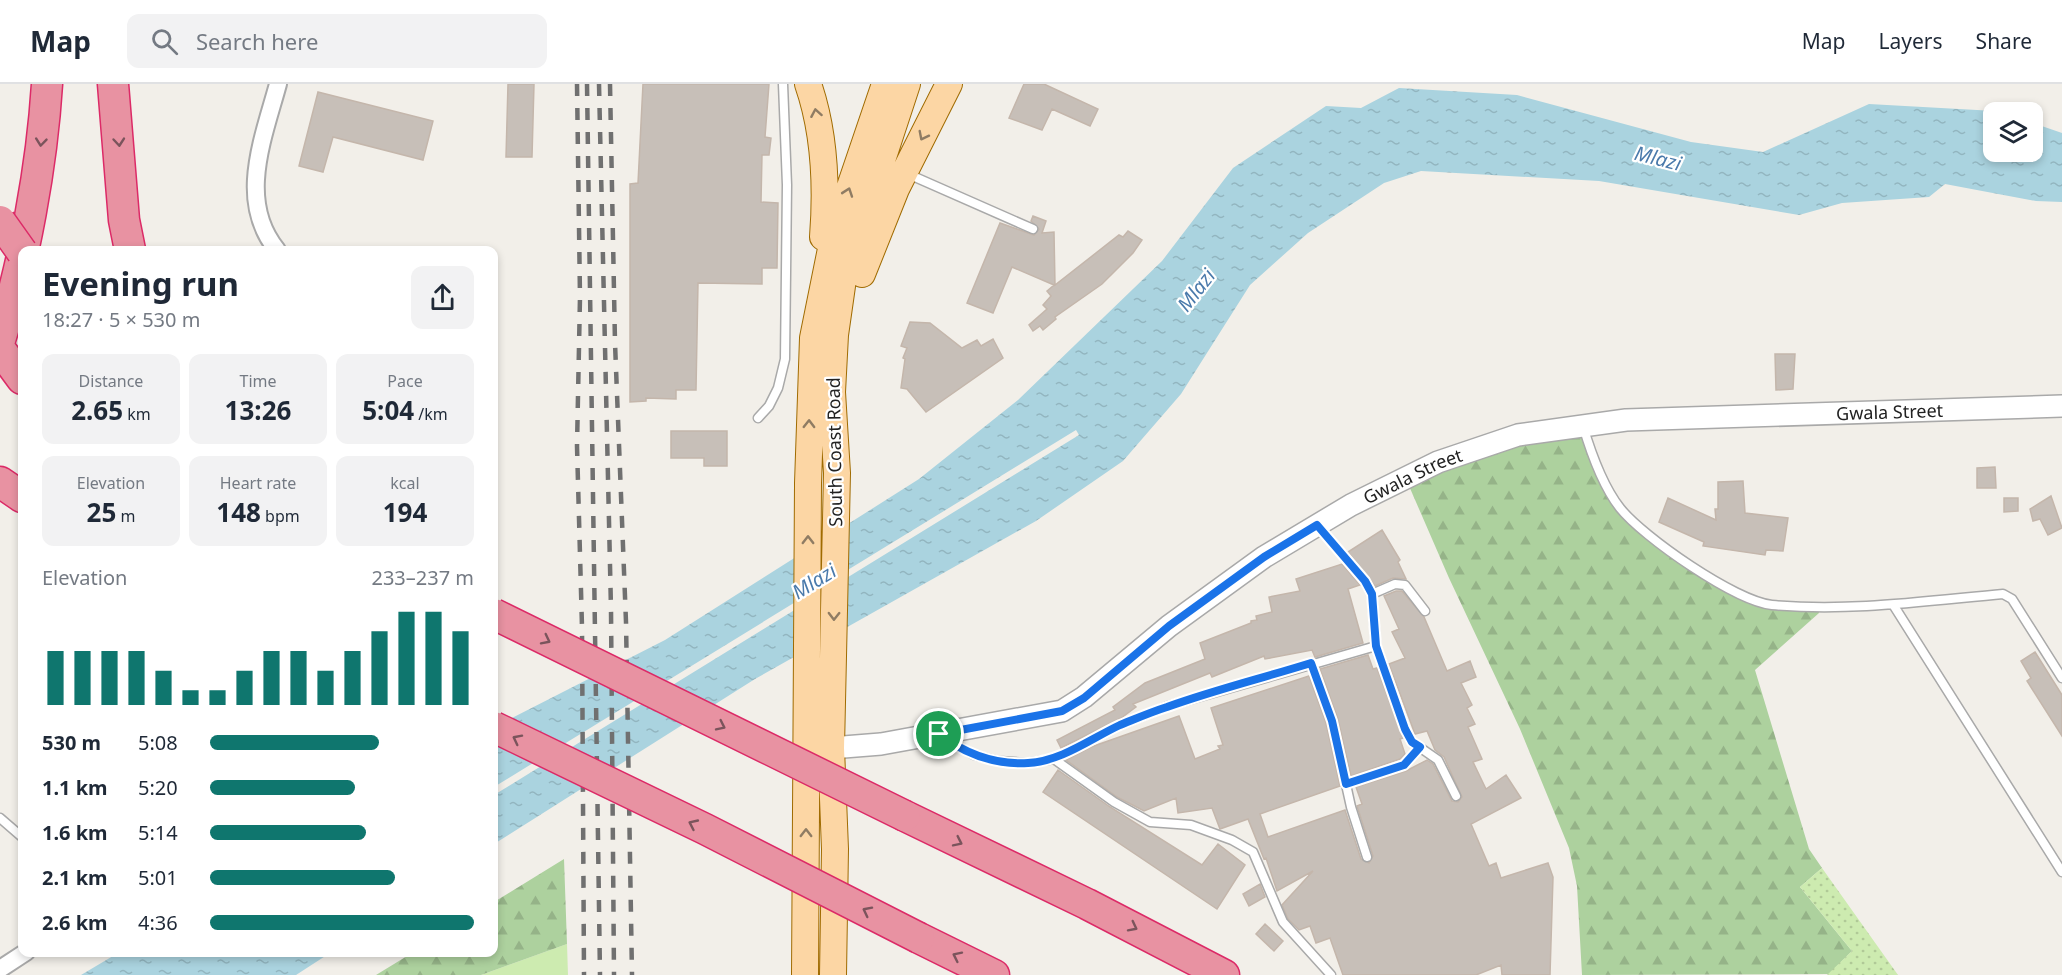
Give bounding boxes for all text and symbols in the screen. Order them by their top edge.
search box [127,14,547,68]
text: Map [30,22,91,60]
icon: search [148,25,181,58]
text: Search here [196,26,318,56]
text: Map [1802,27,1846,55]
text: Layers [1879,27,1943,55]
text: Share [1976,27,2032,55]
map controls [1983,102,2043,162]
button: layers [1983,102,2043,162]
one-way arrow [810,108,823,118]
one-way arrow [919,130,930,141]
one-way arrow [35,138,48,147]
one-way arrow [112,138,125,147]
water label: Mlazi [1632,139,1685,177]
one-way arrow [841,187,854,198]
text: Evening run [42,261,239,306]
water label: Mlazi [1171,262,1222,317]
button: share [411,266,474,329]
text: 18:27 · 5 × 530 m [42,306,200,333]
text: Distance [79,370,143,392]
text: Time [239,370,277,392]
text: Pace [387,370,423,392]
street label: South Coast Road [821,377,847,527]
text: 2.65 [71,392,123,428]
text: 13:26 [225,392,291,428]
text: 5:04 [362,392,414,428]
street label: Gwala Street [1836,398,1944,425]
text: km [123,403,151,425]
text: /km [414,403,448,425]
one-way arrow [803,420,816,429]
street label: Gwala Street [1359,443,1466,509]
text: Elevation [77,472,145,494]
text: Heart rate [220,472,296,494]
text: kcal [390,472,420,494]
text: 25 [87,494,116,530]
text: 148 [216,494,261,530]
text: 194 [383,494,427,530]
text: m [116,505,135,527]
text: bpm [261,505,300,527]
one-way arrow [802,535,814,544]
water label: Mlazi [787,557,842,605]
text: Elevation [42,564,127,591]
text: 233–237 m [371,564,474,591]
one-way arrow [827,611,840,620]
one-way arrow [539,633,550,644]
pin [913,708,964,759]
icon: arrive [922,717,955,750]
one-way arrow [715,719,725,730]
text: 530 m [42,729,101,756]
text: 5:08 [138,729,178,756]
one-way arrow [513,735,524,746]
text: 1.1 km [42,774,108,801]
text: 5:20 [138,774,178,801]
text: 1.6 km [42,819,108,846]
text: 5:14 [138,819,178,846]
one-way arrow [688,819,699,831]
one-way arrow [800,828,812,837]
one-way arrow [952,834,963,846]
text: 2.1 km [42,864,108,891]
text: 5:01 [138,864,178,891]
one-way arrow [862,907,873,919]
text: 2.6 km [42,909,108,936]
text: 4:36 [138,909,178,936]
one-way arrow [1127,920,1138,932]
one-way arrow [952,952,963,964]

